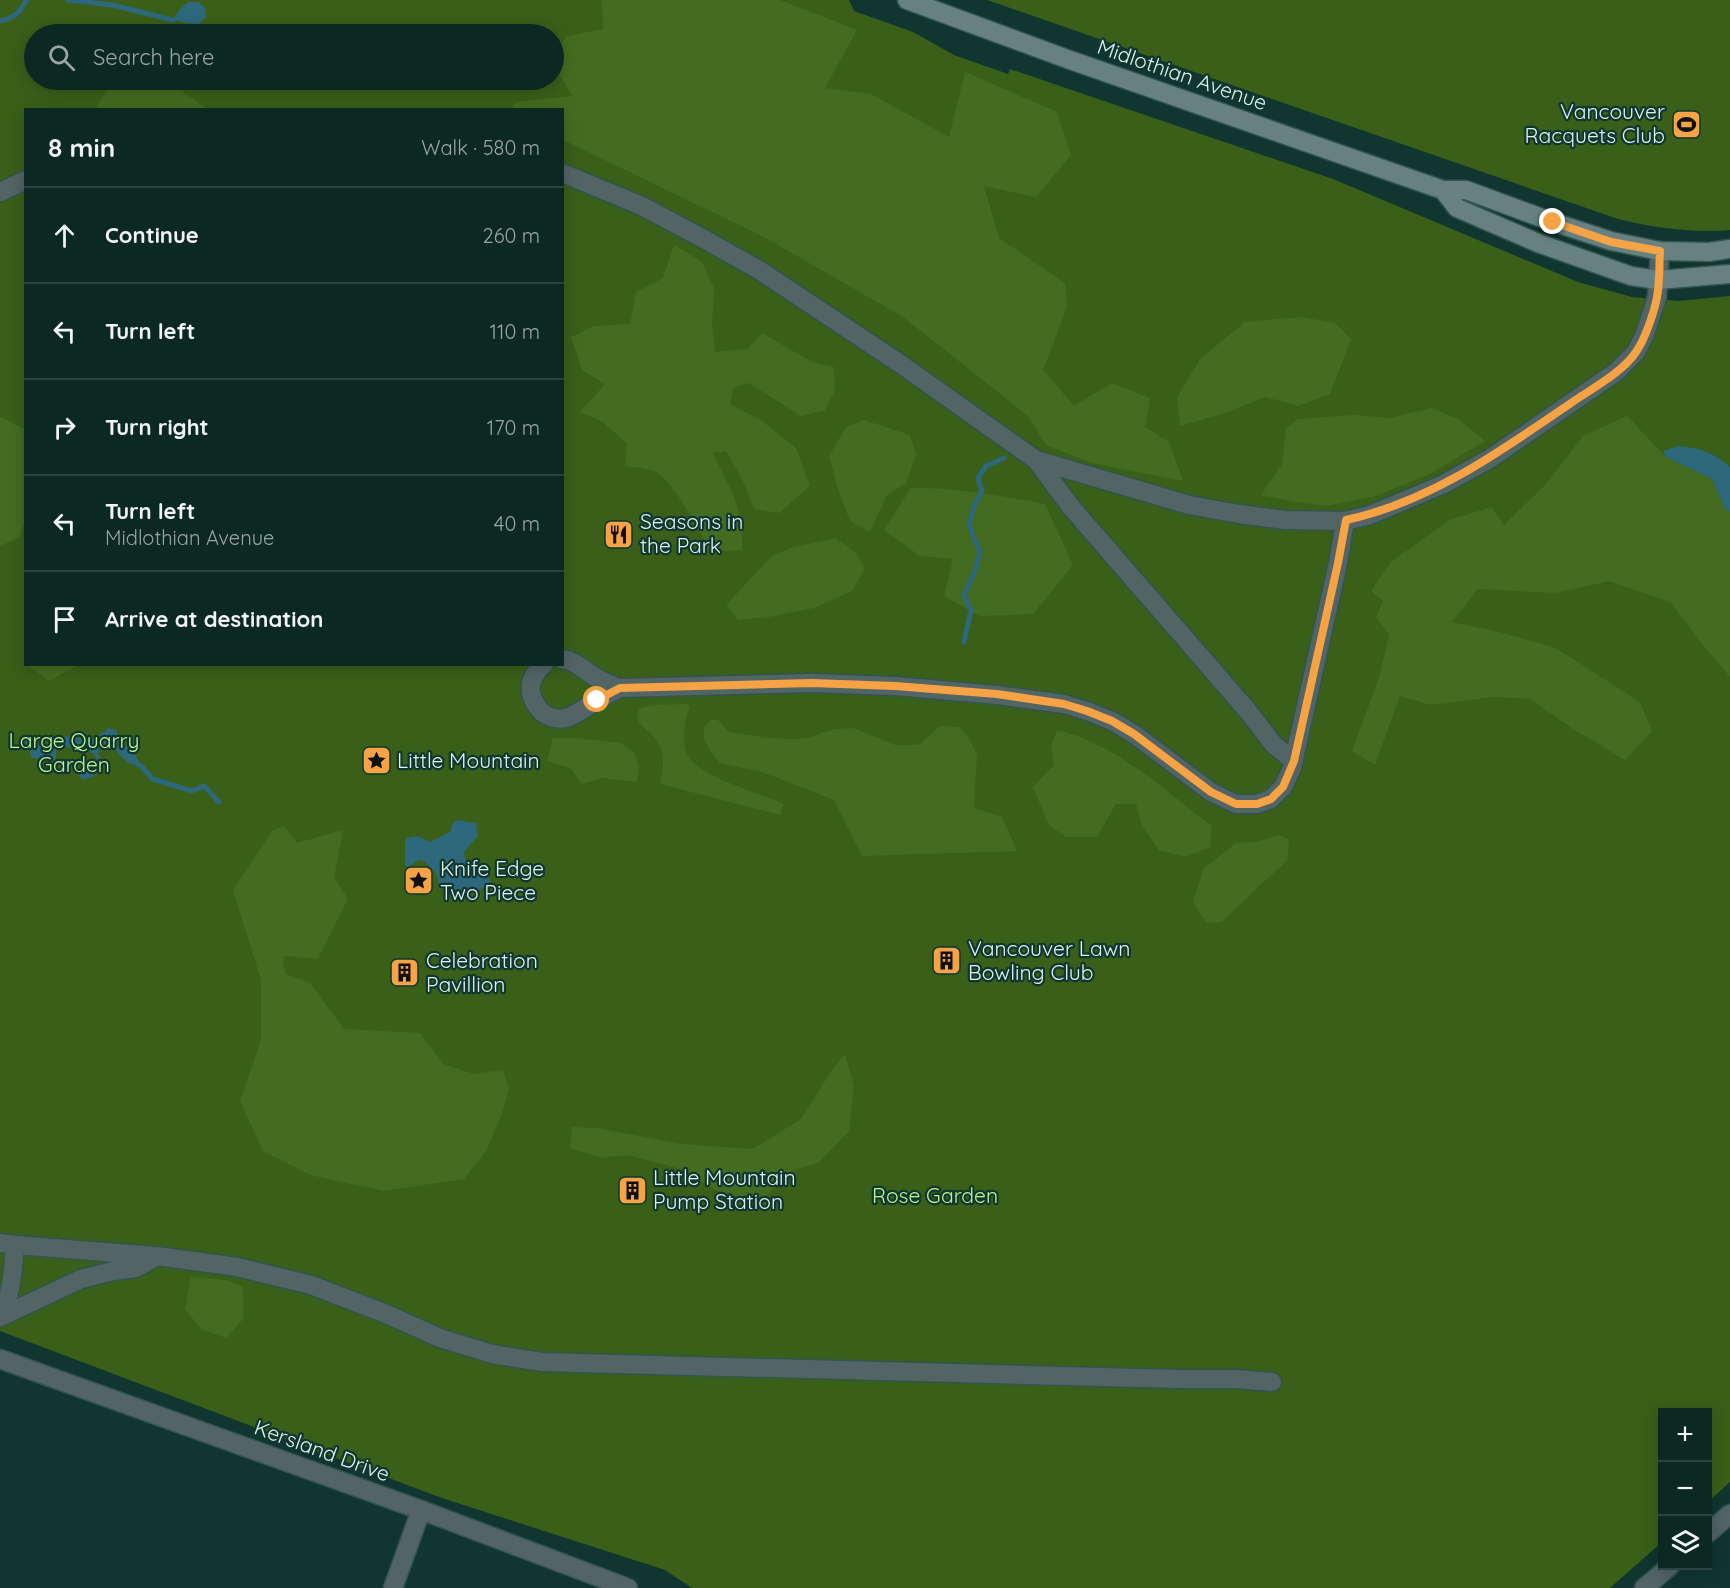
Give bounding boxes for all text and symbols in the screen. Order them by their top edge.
search box [24,24,564,90]
street label: Midlothian Avenue [1094,33,1271,115]
icon: search [45,41,78,74]
text: Search here [93,43,214,71]
place label: Vancouver Racquets Club [1524,98,1665,148]
sports icon: Vancouver Racquets Club [1670,108,1702,140]
text: 8 min [48,131,115,164]
text: Walk · 580 m [421,135,540,160]
route end [1539,208,1565,234]
icon: ahead [48,219,81,252]
text: Continue [105,221,199,249]
text: 260 m [483,223,540,248]
icon: left [48,315,81,348]
text: Turn left [105,317,195,345]
text: 110 m [490,319,540,344]
icon: right [48,411,81,444]
text: Turn right [105,413,209,441]
text: 170 m [487,415,540,440]
text: Turn left [105,497,195,525]
icon: left [48,507,81,540]
place label: Seasons in the Park [640,508,743,558]
text: 40 m [494,511,540,536]
restaurant icon: Seasons in the Park [603,518,635,550]
text: Midlothian Avenue [105,525,274,550]
icon: arrive [48,603,81,636]
text: Arrive at destination [105,605,323,633]
route start [583,686,609,712]
park label: Large Quarry Garden [9,727,140,777]
place icon: Little Mountain [360,745,392,777]
place label: Little Mountain [397,747,540,773]
place label: Knife Edge Two Piece [440,855,544,905]
place icon: Knife Edge Two Piece [403,865,435,897]
place label: Vancouver Lawn Bowling Club [968,935,1130,985]
building icon: Vancouver Lawn Bowling Club [931,945,963,977]
place label: Celebration Pavillion [426,947,538,997]
building icon: Celebration Pavillion [389,957,421,989]
place label: Little Mountain Pump Station [653,1164,796,1214]
building icon: Little Mountain Pump Station [616,1174,648,1206]
park label: Rose Garden [872,1182,998,1208]
map controls [1658,1408,1712,1570]
button: + [1658,1408,1712,1462]
street label: Kersland Drive [251,1414,394,1487]
button: − [1658,1462,1712,1516]
button: layers [1658,1516,1712,1570]

